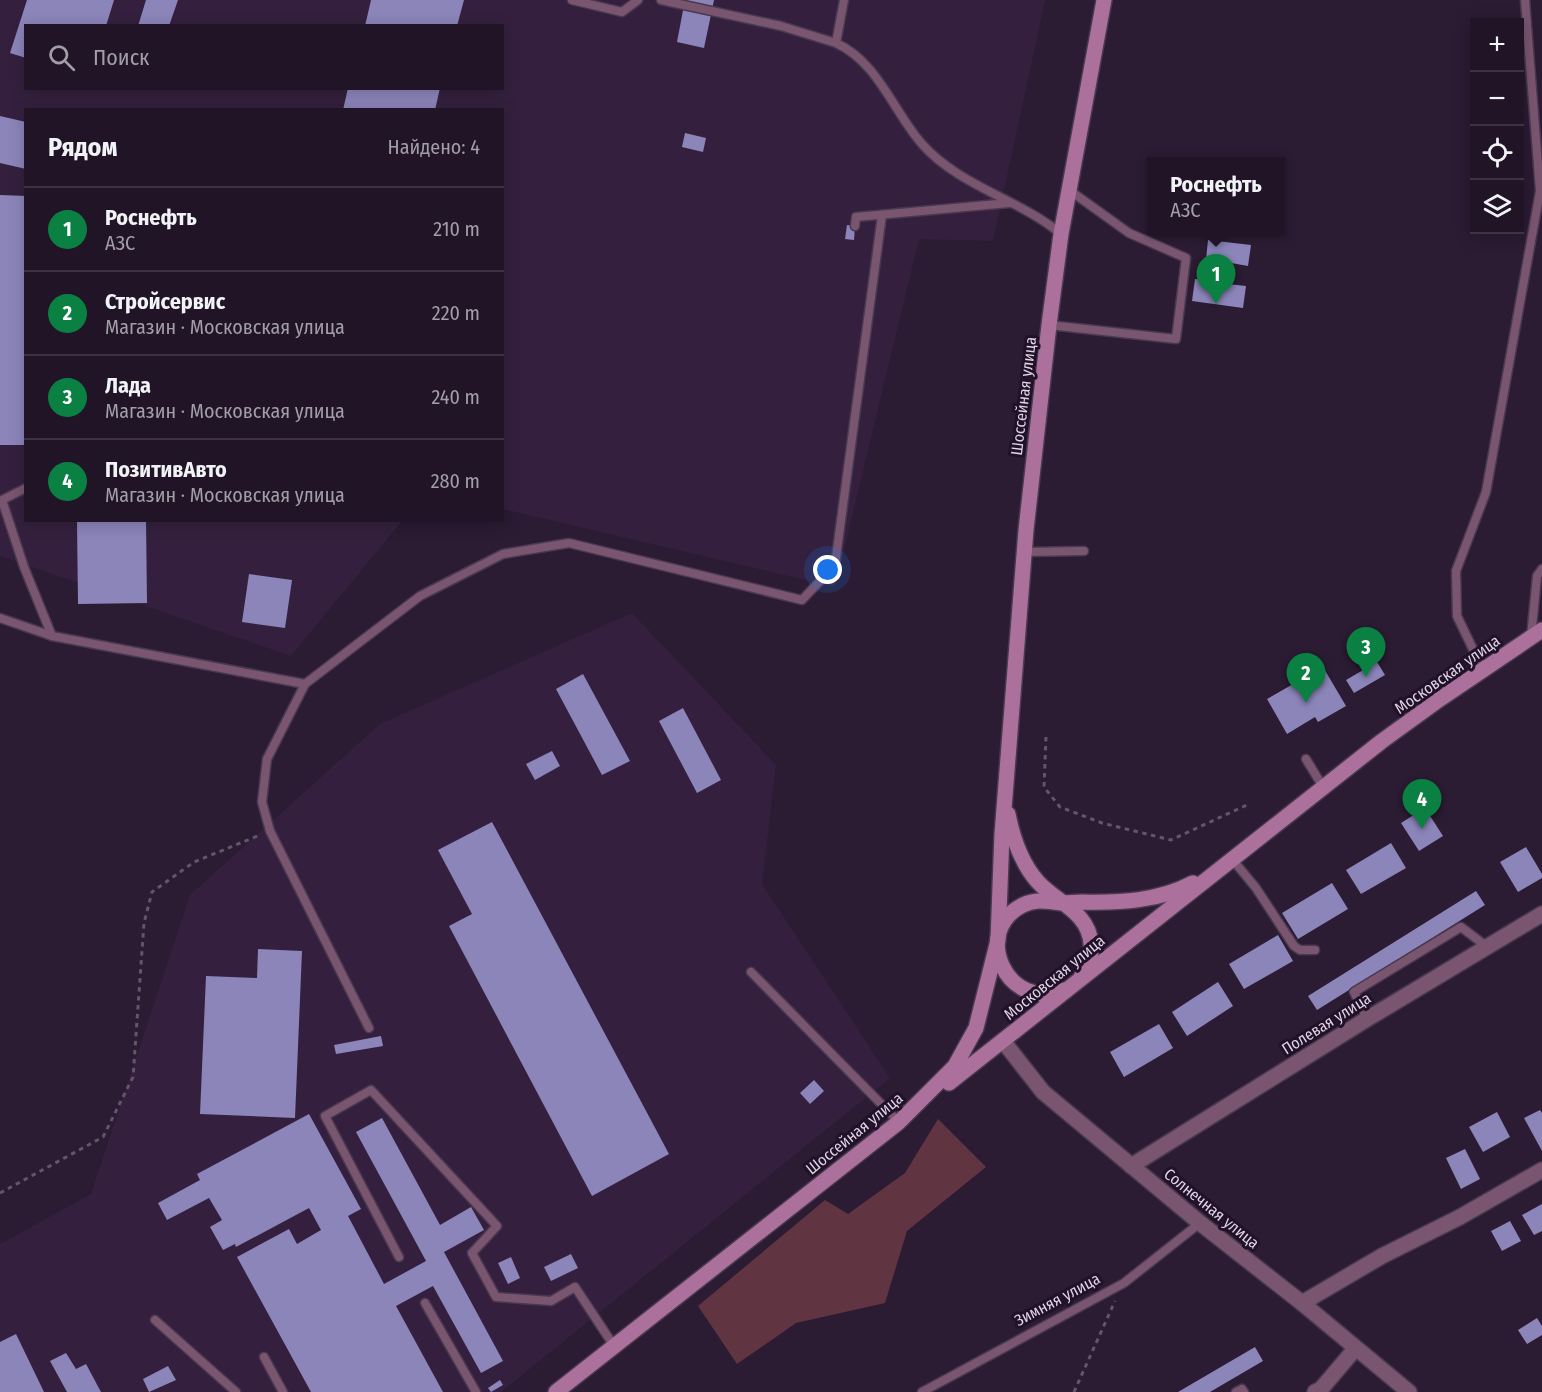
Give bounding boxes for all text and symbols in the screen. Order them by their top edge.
map controls [1470,18,1524,234]
button: + [1470,18,1524,72]
search box [24,24,504,90]
icon: search [45,41,78,74]
text: Поиск [93,44,149,71]
button: − [1470,72,1524,126]
button: locate [1470,126,1524,180]
text: Рядом [48,132,117,163]
text: Найдено: 4 [388,135,480,159]
popup [1147,157,1285,235]
text: Роснефть [1170,171,1262,198]
button: layers [1470,180,1524,234]
text: АЗС [1170,198,1200,222]
text: Роснефть [105,204,197,231]
text: 1 [63,217,72,241]
text: 210 m [433,217,480,241]
text: АЗС [105,231,135,255]
pin: 1 [1196,254,1236,304]
text: Стройсервис [105,288,225,315]
text: 2 [63,301,72,325]
text: 220 m [432,301,480,325]
text: Магазин · Московская улица [105,315,345,339]
street label: Шоссейная улица [1007,336,1040,456]
text: Лада [105,372,151,399]
text: 3 [63,385,72,409]
text: 240 m [431,385,480,409]
text: Магазин · Московская улица [105,399,345,423]
text: ПозитивАвто [105,456,227,483]
text: 4 [62,469,73,493]
text: 280 m [431,469,480,493]
text: Магазин · Московская улица [105,483,345,507]
your location [813,555,842,584]
pin: 3 [1346,628,1386,677]
street label: Московская улица [1391,631,1504,718]
pin: 2 [1286,654,1326,703]
pin: 4 [1402,780,1442,829]
street label: Московская улица [1000,931,1109,1024]
street label: Полевая улица [1278,988,1374,1058]
street label: Шоссейная улица [802,1088,907,1178]
street label: Солнечная улица [1160,1164,1263,1253]
street label: Зимняя улица [1011,1269,1103,1330]

